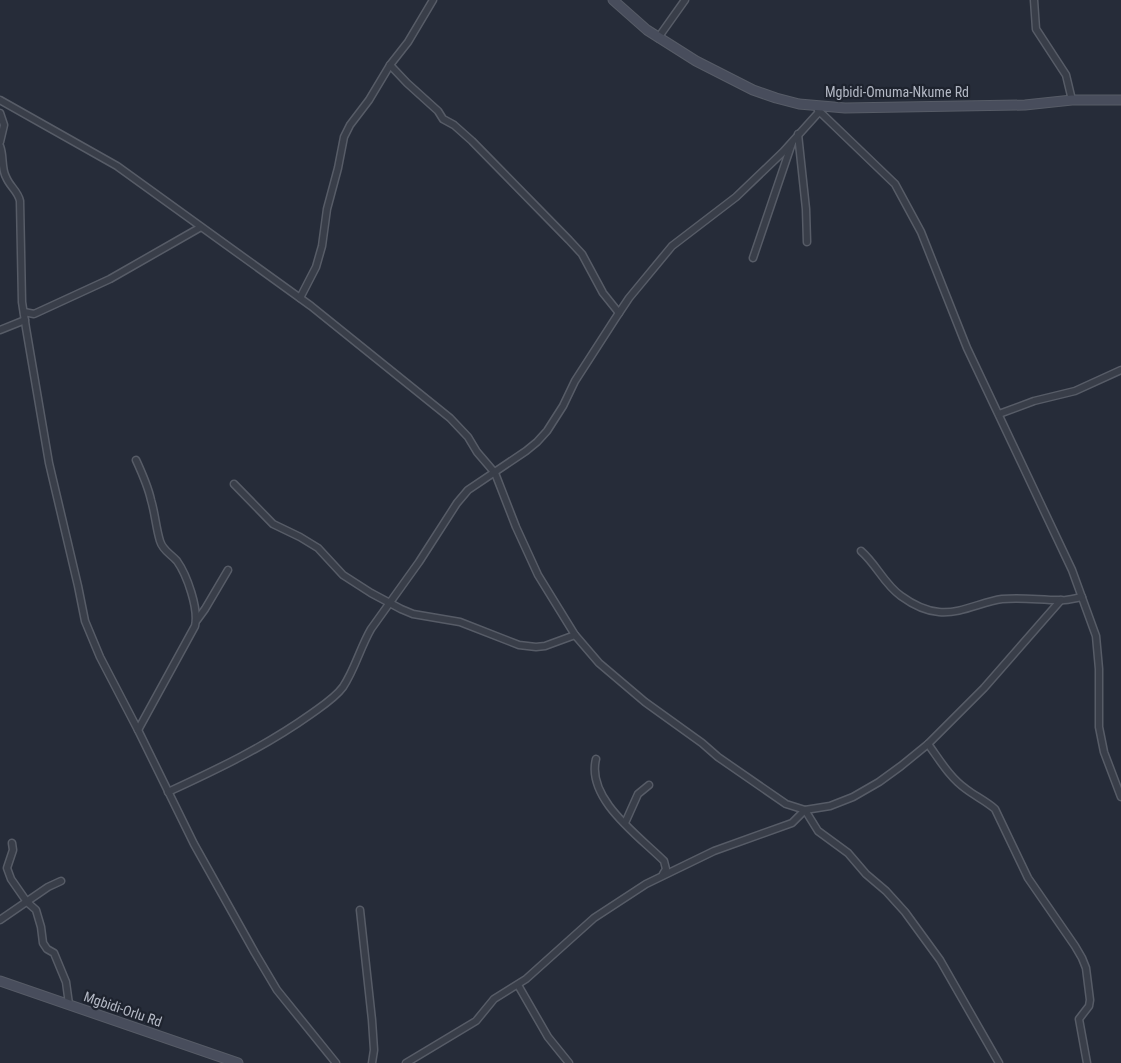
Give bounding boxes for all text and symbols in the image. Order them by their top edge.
street label: Mgbidi-Omuma-Nkume Rd [825,84,969,100]
street label: Mgbidi-Orlu Rd [82,988,164,1030]

